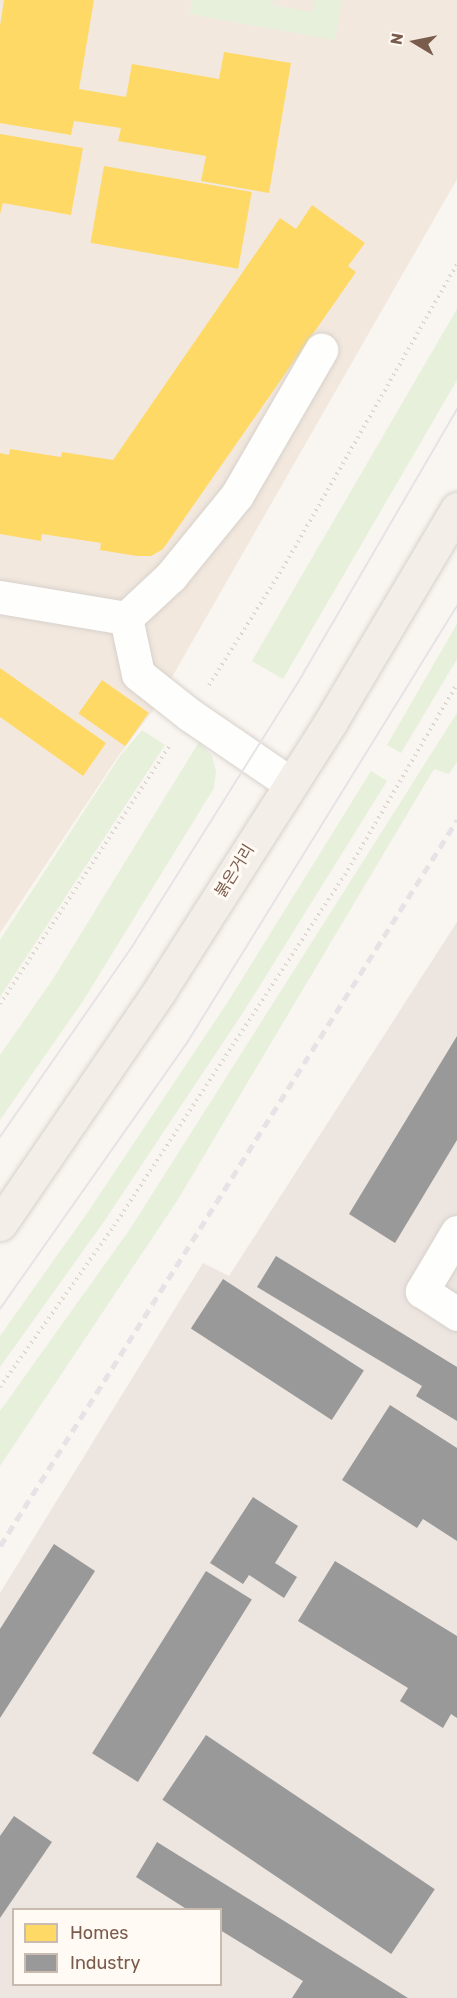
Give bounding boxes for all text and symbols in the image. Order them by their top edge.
north arrow [385,12,445,72]
text: N [386,31,407,46]
street label: 붉은거리 [211,841,259,901]
legend [12,1908,222,1986]
text: Homes [70,1922,128,1944]
text: Industry [70,1952,140,1974]

